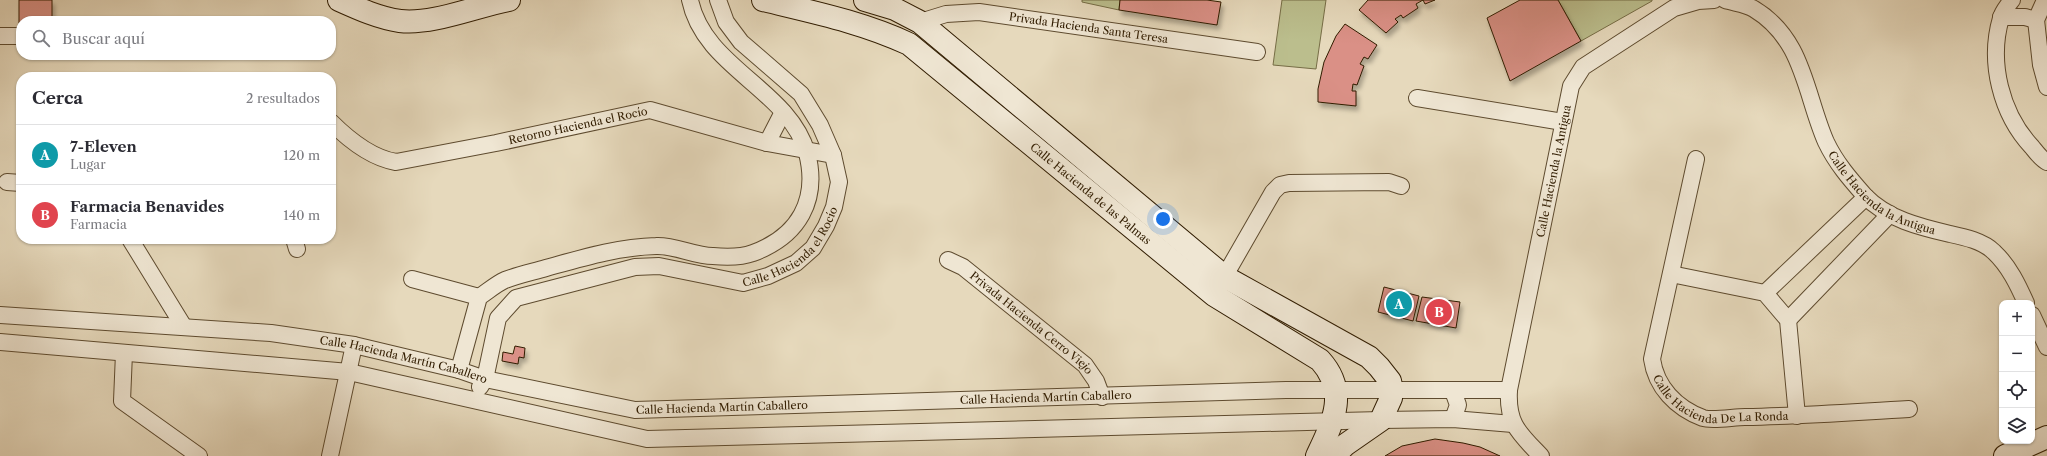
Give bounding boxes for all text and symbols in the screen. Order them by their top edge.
street label: Privada Hacienda Santa Teresa [1008,9,1169,46]
search box [16,16,336,60]
icon: search [30,27,52,49]
text: Buscar aquí [62,29,145,48]
text: Cerca [32,88,83,108]
text: 2 resultados [246,90,320,106]
street label: Calle Hacienda la Antigua [1533,103,1574,239]
street label: Retorno Hacienda el Rocío [507,104,649,147]
text: 7-Eleven [70,137,137,156]
street label: Calle Hacienda de las Palmas [1027,140,1154,247]
text: A [40,147,50,163]
text: 120 m [283,147,320,163]
street label: Calle Hacienda la Antigua [1825,148,1937,237]
text: Lugar [70,156,106,172]
text: Farmacia Benavides [70,197,224,216]
street label: Calle Hacienda el Rocío [741,204,840,290]
text: B [40,207,50,223]
text: 140 m [283,207,320,223]
your location [1153,209,1173,229]
text: Farmacia [70,216,127,232]
street label: Privada Hacienda Cerro Viejo [967,268,1096,377]
pin: A [1386,289,1412,319]
pin: B [1426,297,1452,327]
map controls [1999,300,2035,444]
button: + [1999,300,2035,336]
street label: Calle Hacienda Martín Caballero [319,333,489,386]
button: − [1999,336,2035,372]
street label: Calle Hacienda De La Ronda [1650,372,1789,426]
button: locate [1999,372,2035,408]
street label: Calle Hacienda Martín Caballero [960,388,1132,407]
street label: Calle Hacienda Martín Caballero [636,398,808,417]
button: layers [1999,408,2035,444]

